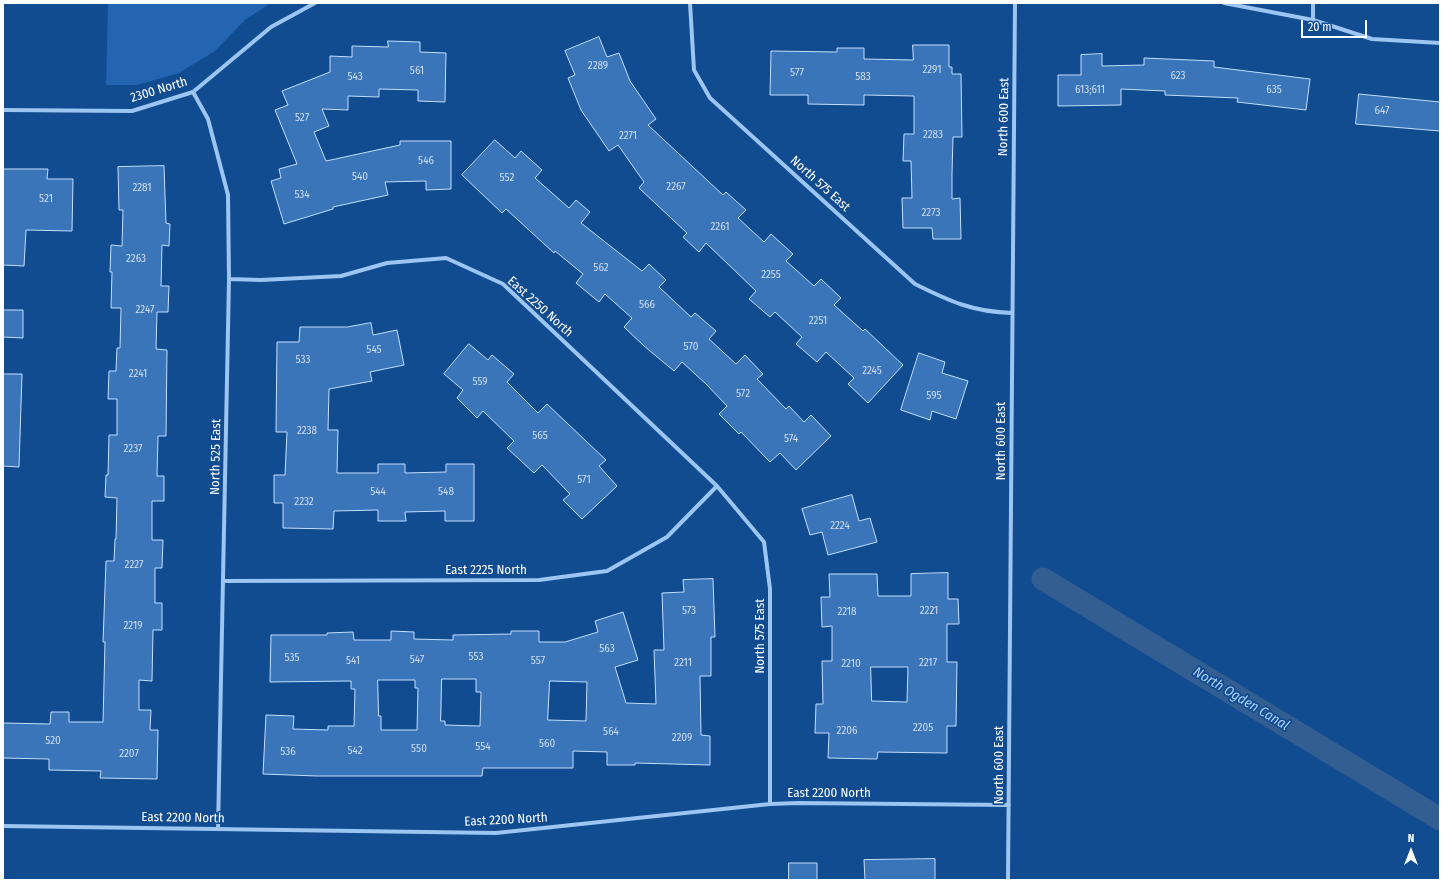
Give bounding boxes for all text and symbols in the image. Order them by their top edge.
scale bar [1303,12,1369,38]
text: 20 m [1308,20,1332,34]
house number: 2289 [588,59,608,73]
house number: 2291 [922,63,942,77]
house number: 561 [410,64,424,78]
house number: 577 [790,66,804,80]
house number: 623 [1170,69,1186,83]
house number: 543 [347,70,363,84]
house number: 583 [855,70,871,84]
street label: 2300 North [129,74,189,106]
street label: North 600 East [996,78,1012,156]
house number: 613;611 [1075,83,1105,97]
house number: 635 [1266,83,1282,97]
house number: 647 [1374,104,1390,118]
house number: 527 [295,111,309,125]
house number: 2283 [923,128,943,142]
house number: 2271 [619,129,637,143]
street label: North 575 East [787,153,853,215]
house number: 546 [418,154,434,168]
house number: 540 [352,170,368,184]
house number: 552 [500,171,514,185]
house number: 2267 [666,180,686,194]
house number: 2281 [132,181,152,195]
house number: 534 [294,188,310,202]
house number: 521 [39,192,53,206]
house number: 2273 [922,206,940,220]
house number: 2261 [711,220,729,234]
house number: 2263 [126,252,146,266]
house number: 562 [593,261,609,275]
house number: 2255 [761,268,781,282]
street label: East 2250 North [504,274,576,340]
house number: 566 [639,298,655,312]
house number: 2247 [135,303,155,317]
house number: 2251 [809,314,827,328]
house number: 570 [684,340,698,354]
house number: 545 [366,343,382,357]
house number: 533 [296,353,310,367]
house number: 2245 [862,364,882,378]
house number: 2241 [129,367,147,381]
house number: 559 [472,375,488,389]
house number: 572 [736,387,750,401]
house number: 595 [926,389,942,403]
street label: North 600 East [993,402,1009,480]
street label: North 525 East [208,419,224,495]
house number: 2238 [297,424,317,438]
house number: 565 [532,429,548,443]
house number: 574 [784,432,798,446]
house number: 2237 [123,442,143,456]
house number: 571 [577,473,591,487]
house number: 544 [370,485,386,499]
house number: 548 [438,485,454,499]
house number: 2232 [294,495,314,509]
house number: 2224 [830,519,850,533]
house number: 2227 [125,558,143,572]
street label: East 2225 North [445,562,527,578]
street label: North 575 East [752,598,768,674]
house number: 573 [682,604,696,618]
house number: 2221 [920,604,938,618]
house number: 2218 [837,605,857,619]
house number: 2219 [123,619,143,633]
house number: 563 [599,642,615,656]
house number: 553 [469,650,483,664]
house number: 535 [285,651,299,665]
house number: 547 [410,653,424,667]
house number: 541 [346,654,360,668]
house number: 557 [531,654,545,668]
house number: 2211 [674,656,692,670]
house number: 2217 [919,656,937,670]
house number: 2210 [841,657,861,671]
water label: North Ogden Canal [1190,664,1292,734]
house number: 2205 [913,721,933,735]
house number: 2206 [837,724,857,738]
house number: 564 [603,725,619,739]
street label: North 600 East [991,726,1007,804]
house number: 2209 [672,731,692,745]
house number: 520 [45,734,61,748]
house number: 560 [539,737,555,751]
house number: 554 [475,740,491,754]
house number: 550 [411,742,427,756]
house number: 542 [347,744,363,758]
house number: 536 [280,745,296,759]
house number: 2207 [119,747,139,761]
street label: East 2200 North [787,785,871,801]
street label: East 2200 North [141,809,225,827]
street label: East 2200 North [464,810,548,830]
north arrow [1391,831,1431,871]
text: N [1408,832,1414,845]

